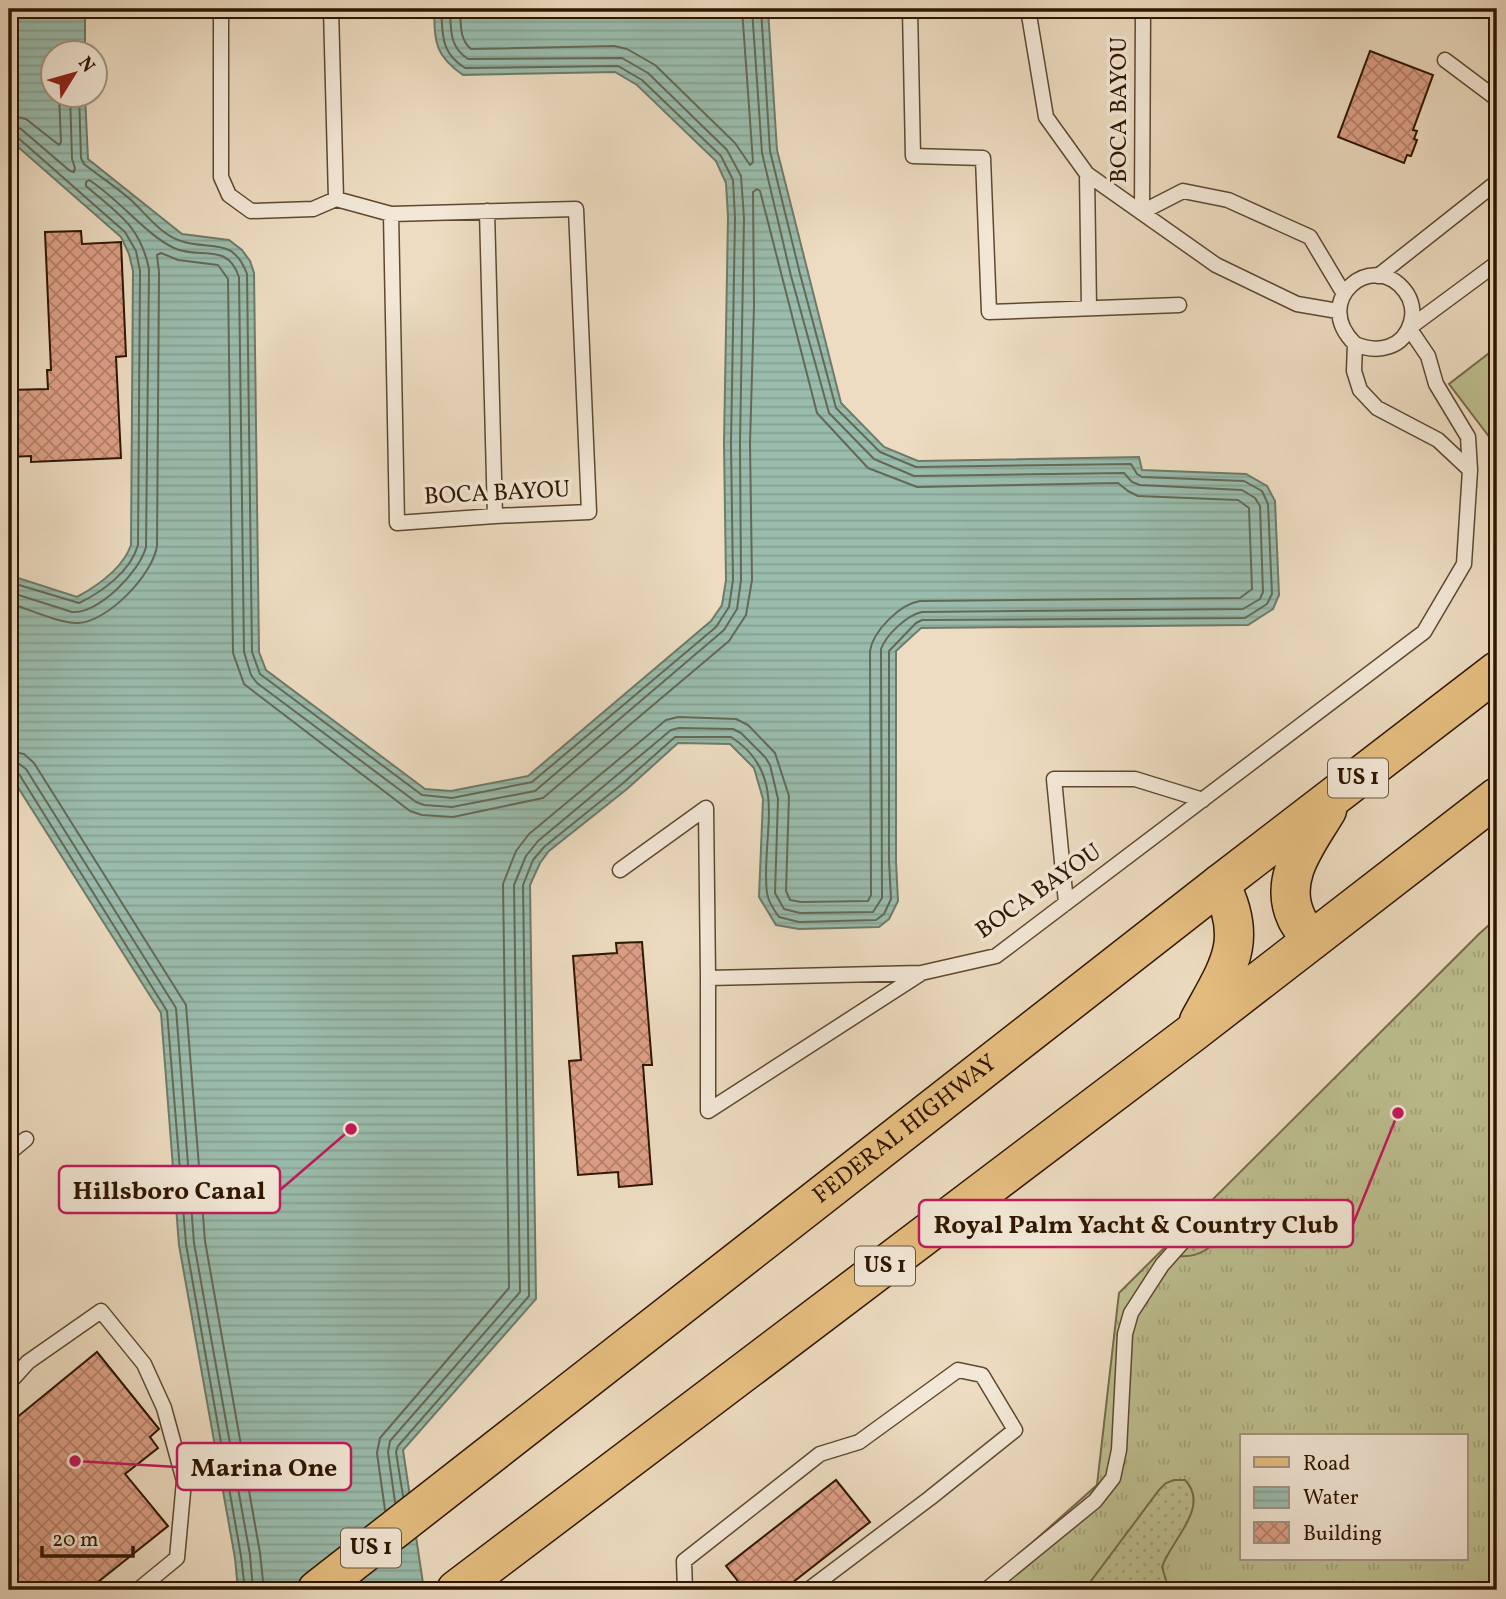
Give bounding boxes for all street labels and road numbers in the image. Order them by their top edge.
street label: BOCA BAYOU [1103,37,1137,183]
street label: BOCA BAYOU [423,473,571,515]
road number: US 1 [1328,758,1388,798]
street label: BOCA BAYOU [969,836,1109,948]
street label: FEDERAL HIGHWAY [806,1047,1005,1213]
road number: US 1 [855,1246,915,1286]
road number: US 1 [341,1528,401,1568]

